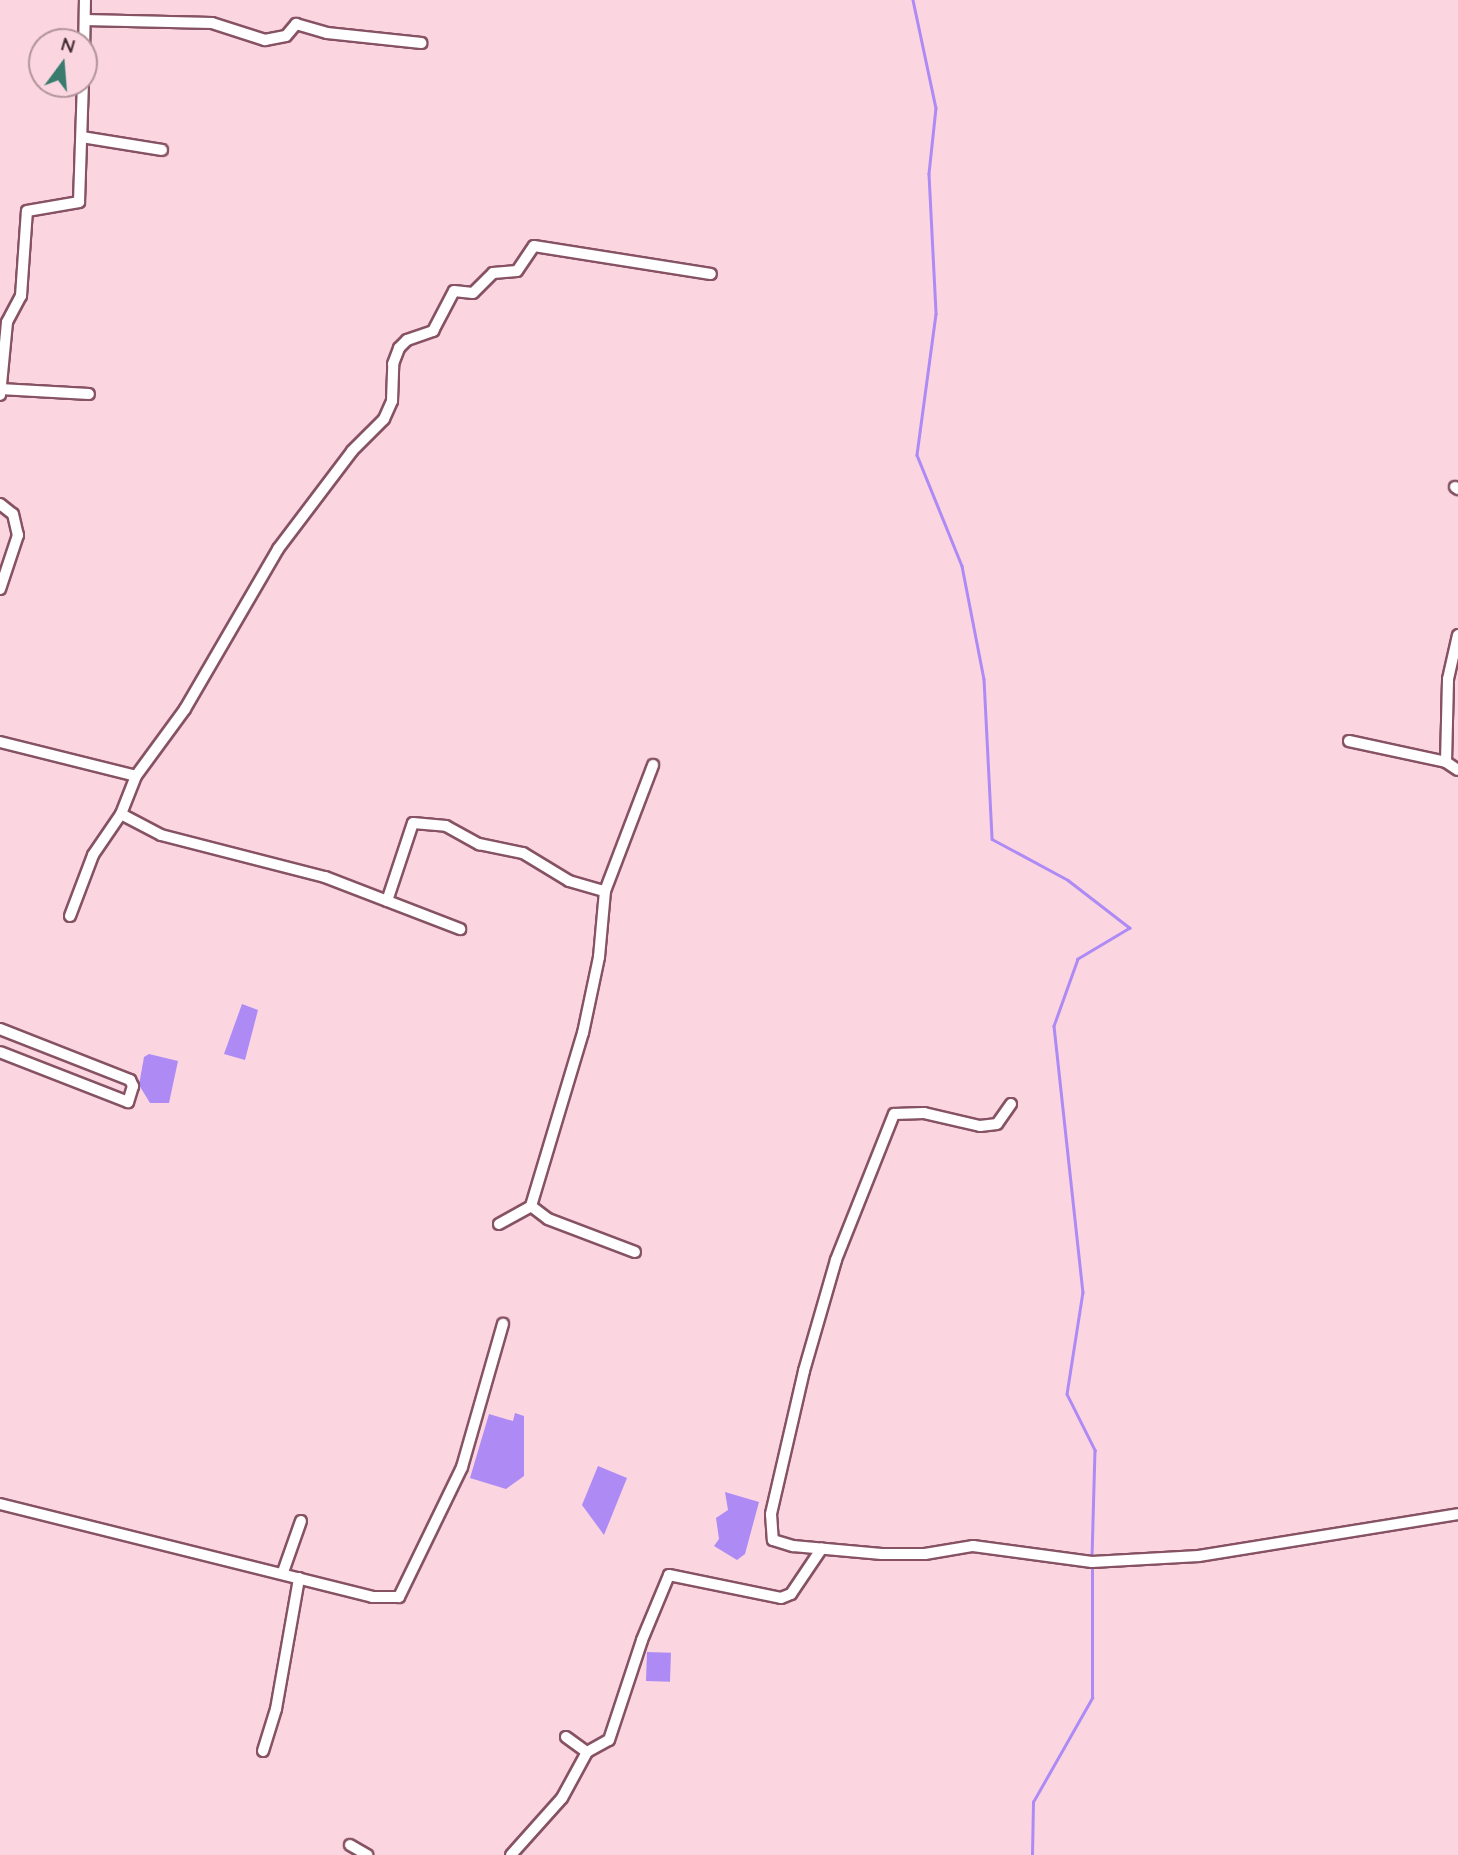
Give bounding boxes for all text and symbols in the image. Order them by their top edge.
north arrow [28,28,98,98]
text: N [58,31,78,58]

